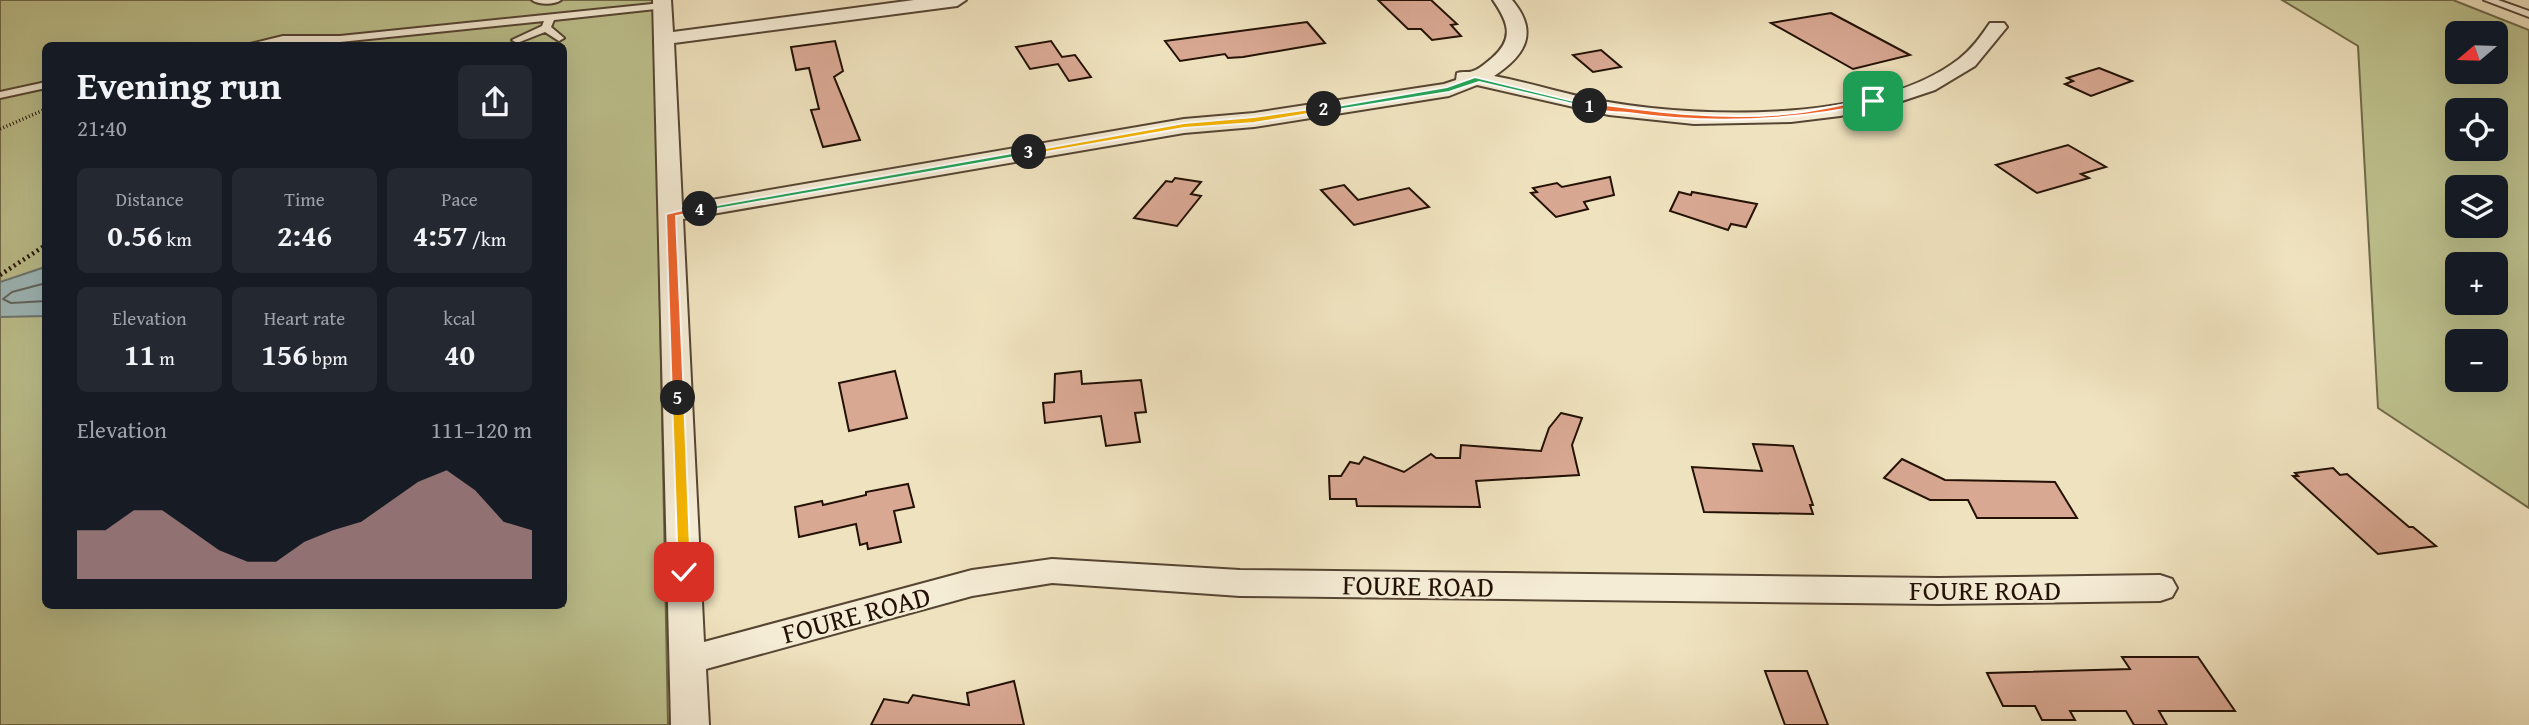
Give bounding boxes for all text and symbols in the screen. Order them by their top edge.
north arrow [2445,21,2508,84]
map controls [2445,21,2508,392]
text: Evening run [77,57,281,113]
button: share [458,65,532,139]
pin [1843,71,1903,131]
icon: arrive [1854,82,1892,120]
pin: 1 [1572,88,1608,124]
text: 1 [1585,91,1594,119]
pin: 2 [1306,92,1342,126]
text: 2 [1319,94,1328,122]
button: locate [2445,98,2508,161]
text: 21:40 [77,111,127,144]
pin: 3 [1012,134,1046,170]
text: 3 [1024,137,1033,165]
button: layers [2445,175,2508,238]
text: Distance [115,185,184,213]
text: Time [284,185,325,213]
text: Pace [441,185,478,213]
pin: 4 [682,192,718,227]
text: 4 [695,194,704,222]
text: 0.56 [107,213,162,257]
text: 2:46 [277,213,332,257]
text: 4:57 [413,213,468,257]
text: km [162,225,192,253]
text: /km [468,225,506,253]
button: + [2445,252,2508,315]
text: Elevation [112,304,187,332]
text: Heart rate [264,304,345,332]
text: kcal [443,304,476,332]
button: − [2445,329,2508,392]
text: 11 [124,332,155,376]
text: 156 [261,332,308,376]
text: 40 [444,332,475,376]
text: m [155,344,175,372]
text: bpm [308,344,348,372]
pin: 5 [660,380,696,416]
text: 5 [673,383,682,411]
text: Elevation [77,413,167,446]
text: 111–120 m [431,413,532,446]
pin [654,542,714,602]
icon: check [665,553,703,591]
street label: FOURE ROAD [1342,563,1494,607]
street label: FOURE ROAD [1909,569,2061,610]
street label: FOURE ROAD [777,575,935,653]

